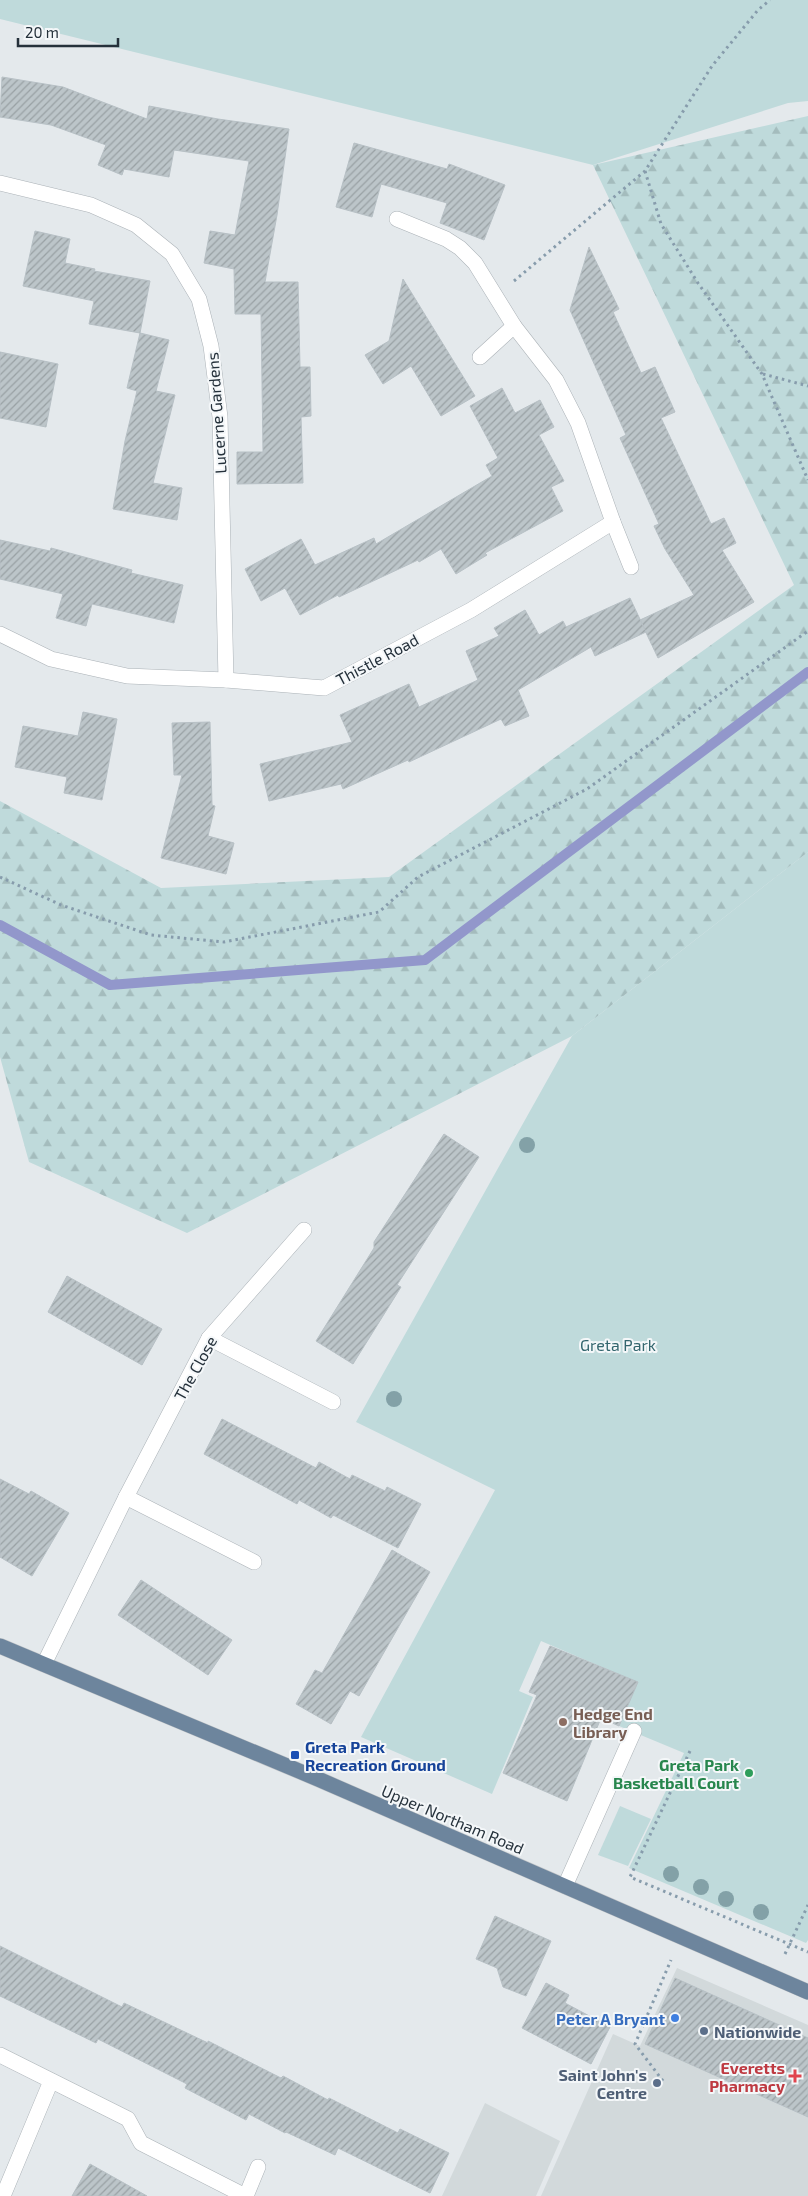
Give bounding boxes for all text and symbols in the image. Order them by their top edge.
scale bar [18,15,118,47]
text: 20 m [25,23,59,41]
street label: Lucerne Gardens [202,352,230,474]
street label: Thistle Road [333,629,421,689]
street label: The Close [170,1333,220,1403]
park label: Greta Park [580,1335,656,1354]
place label: Hedge End Library [573,1704,653,1742]
marker: Hedge End Library [557,1716,569,1728]
place label: Greta Park Recreation Ground [305,1737,446,1774]
marker: Greta Park Recreation Ground [289,1749,301,1761]
place label: Greta Park Basketball Court [613,1755,739,1792]
marker: Greta Park Basketball Court [743,1767,755,1779]
street label: Upper Northam Road [379,1780,527,1858]
place label: Peter A Bryant [556,2009,665,2029]
marker: Peter A Bryant [669,2012,681,2024]
place label: Nationwide [714,2022,801,2041]
marker: Nationwide [698,2025,710,2037]
place label: Everetts Pharmacy [709,2058,785,2096]
place label: Saint John's Centre [558,2065,647,2102]
marker: Everetts Pharmacy [789,2070,801,2082]
marker: Saint John's Centre [651,2077,663,2089]

